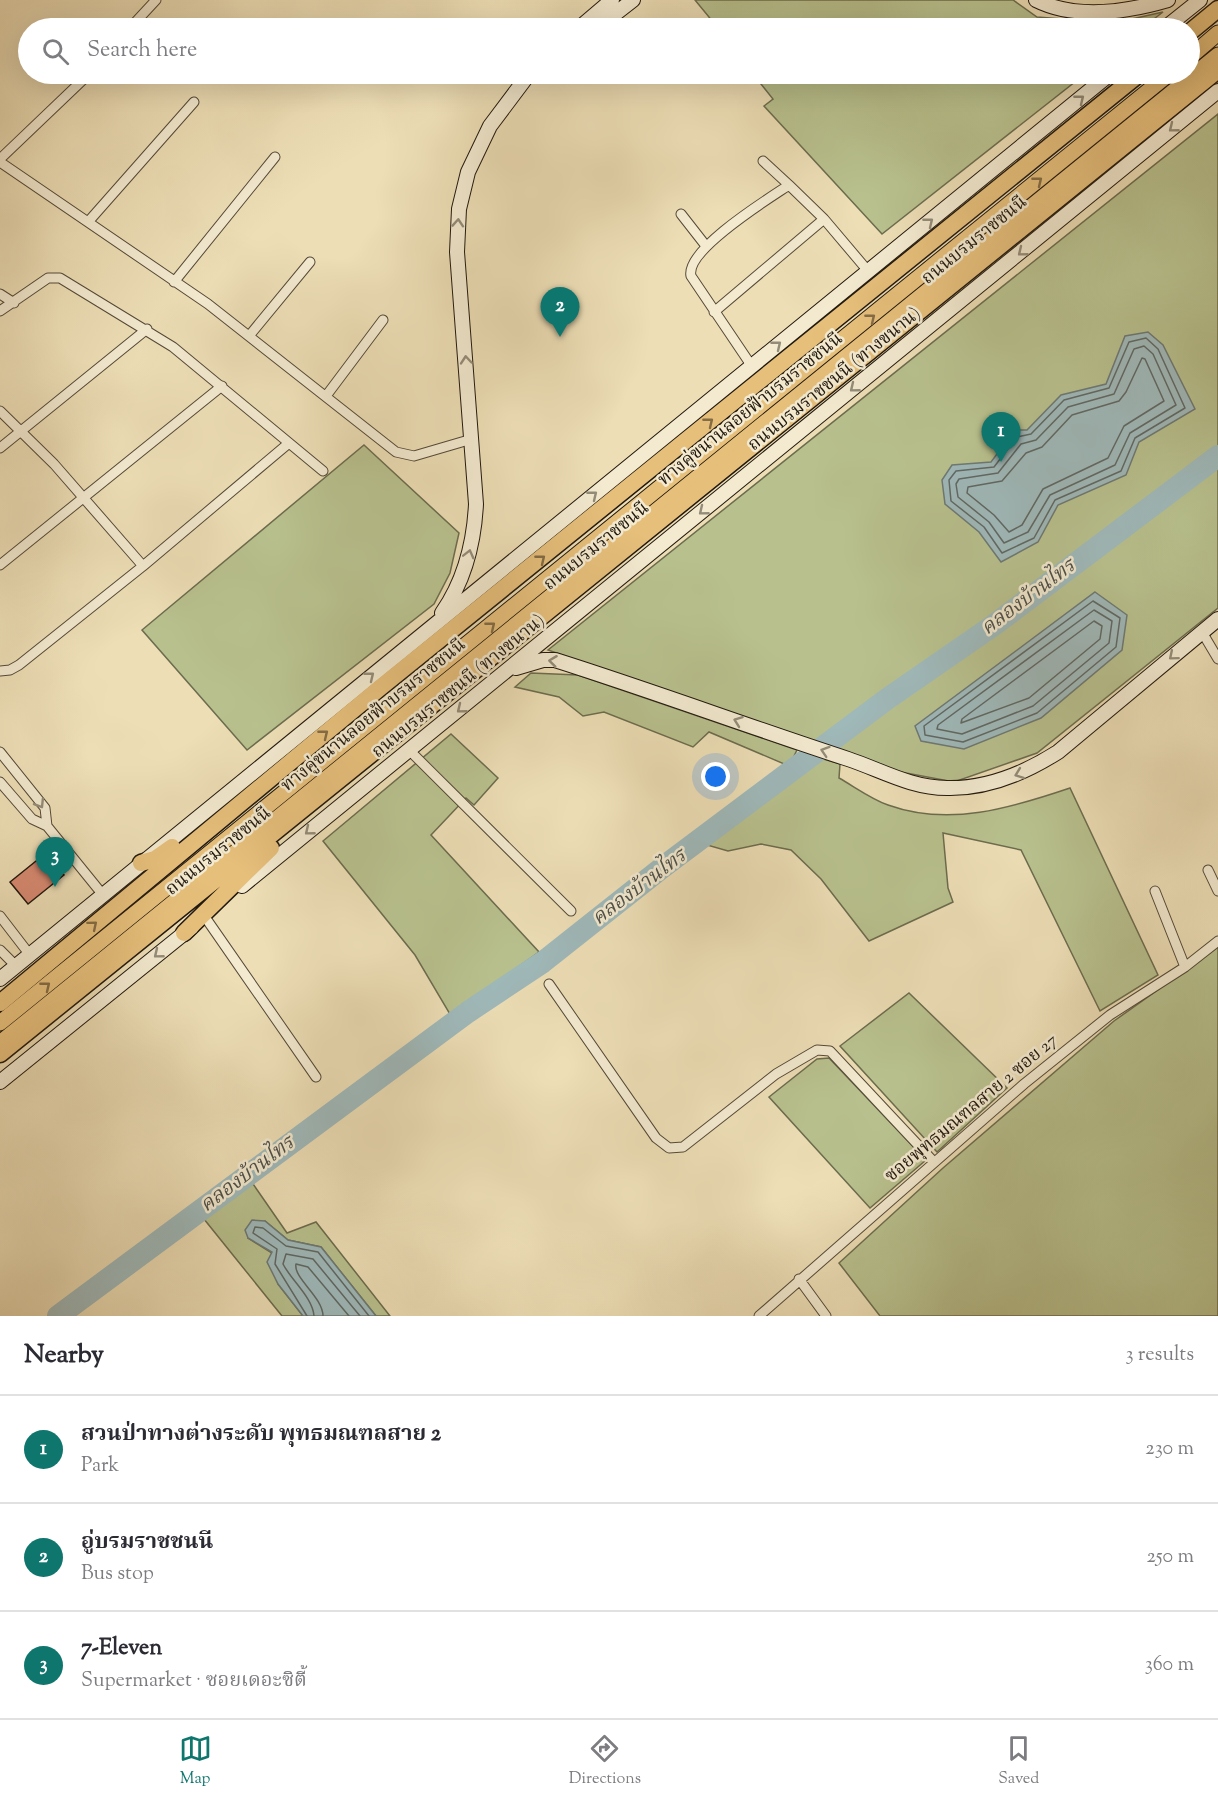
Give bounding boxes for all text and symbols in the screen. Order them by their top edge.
search box [18,18,1200,84]
icon: search [39,35,72,68]
text: Search here [87,35,197,67]
one-way arrow [1073,95,1084,106]
one-way arrow [1169,121,1180,132]
one-way arrow [1031,178,1042,189]
street label: ถนนบรมราชชนนี [917,190,1033,292]
one-way arrow [451,219,464,228]
one-way arrow [922,219,933,230]
one-way arrow [1017,244,1028,255]
pin: 2 [540,288,580,337]
street label: ถนนบรมราชชนนี (ทางขนาน) [743,302,927,458]
one-way arrow [864,315,875,326]
street label: ทางคู่ขนานลอยฟ้าบรมราชชนนี [653,327,849,493]
one-way arrow [770,341,781,352]
one-way arrow [460,356,473,365]
one-way arrow [850,381,861,392]
pin: 1 [982,412,1020,462]
one-way arrow [702,419,713,430]
one-way arrow [587,491,598,502]
street label: ถนนบรมราชชนนี [539,496,655,598]
one-way arrow [699,504,710,515]
one-way arrow [462,549,475,559]
water label: คลองบ้านไทร [974,550,1084,643]
one-way arrow [534,555,545,566]
street label: ถนนบรมราชชนนี (ทางขนาน) [367,609,551,765]
one-way arrow [484,622,495,633]
street label: ทางคู่ขนานลอยฟ้าบรมราชชนนี [276,633,472,799]
one-way arrow [1169,649,1180,660]
one-way arrow [548,655,558,668]
one-way arrow [364,672,375,683]
one-way arrow [457,701,468,712]
one-way arrow [733,716,744,729]
one-way arrow [317,730,328,741]
one-way arrow [820,746,831,759]
your location [701,762,730,791]
one-way arrow [1014,767,1025,779]
one-way arrow [33,798,44,809]
street label: ถนนบรมราชชนนี [161,801,277,903]
one-way arrow [305,824,316,835]
pin: 3 [36,838,74,887]
water label: คลองบ้านไทร [585,840,695,933]
one-way arrow [86,921,97,932]
one-way arrow [154,947,165,958]
one-way arrow [39,983,50,994]
street label: ซอยพุทธมณฑลสาย 2 ซอย 27 [880,1029,1064,1189]
water label: คลองบ้านไทร [193,1127,303,1220]
text: Nearby [24,1337,104,1374]
text: 3 results [1125,1341,1194,1370]
text: สวนป่าทางต่างระดับ พุทธมณฑลสาย 2 [81,1419,441,1451]
text: 1 [40,1435,47,1464]
text: 230 m [1145,1435,1194,1464]
text: Park [81,1452,119,1481]
text: อู่บรมราชชนนี [81,1527,213,1559]
text: 2 [39,1543,48,1572]
text: 250 m [1146,1543,1194,1572]
text: Bus stop [81,1560,154,1589]
text: 7-Eleven [81,1633,162,1665]
text: 3 [39,1651,48,1680]
text: 360 m [1145,1651,1194,1680]
text: Supermarket · ซอยเดอะซิตี้ [81,1667,307,1696]
tab: Map [179,1732,212,1791]
tab: Directions [569,1732,641,1791]
tab: Saved [998,1732,1039,1791]

